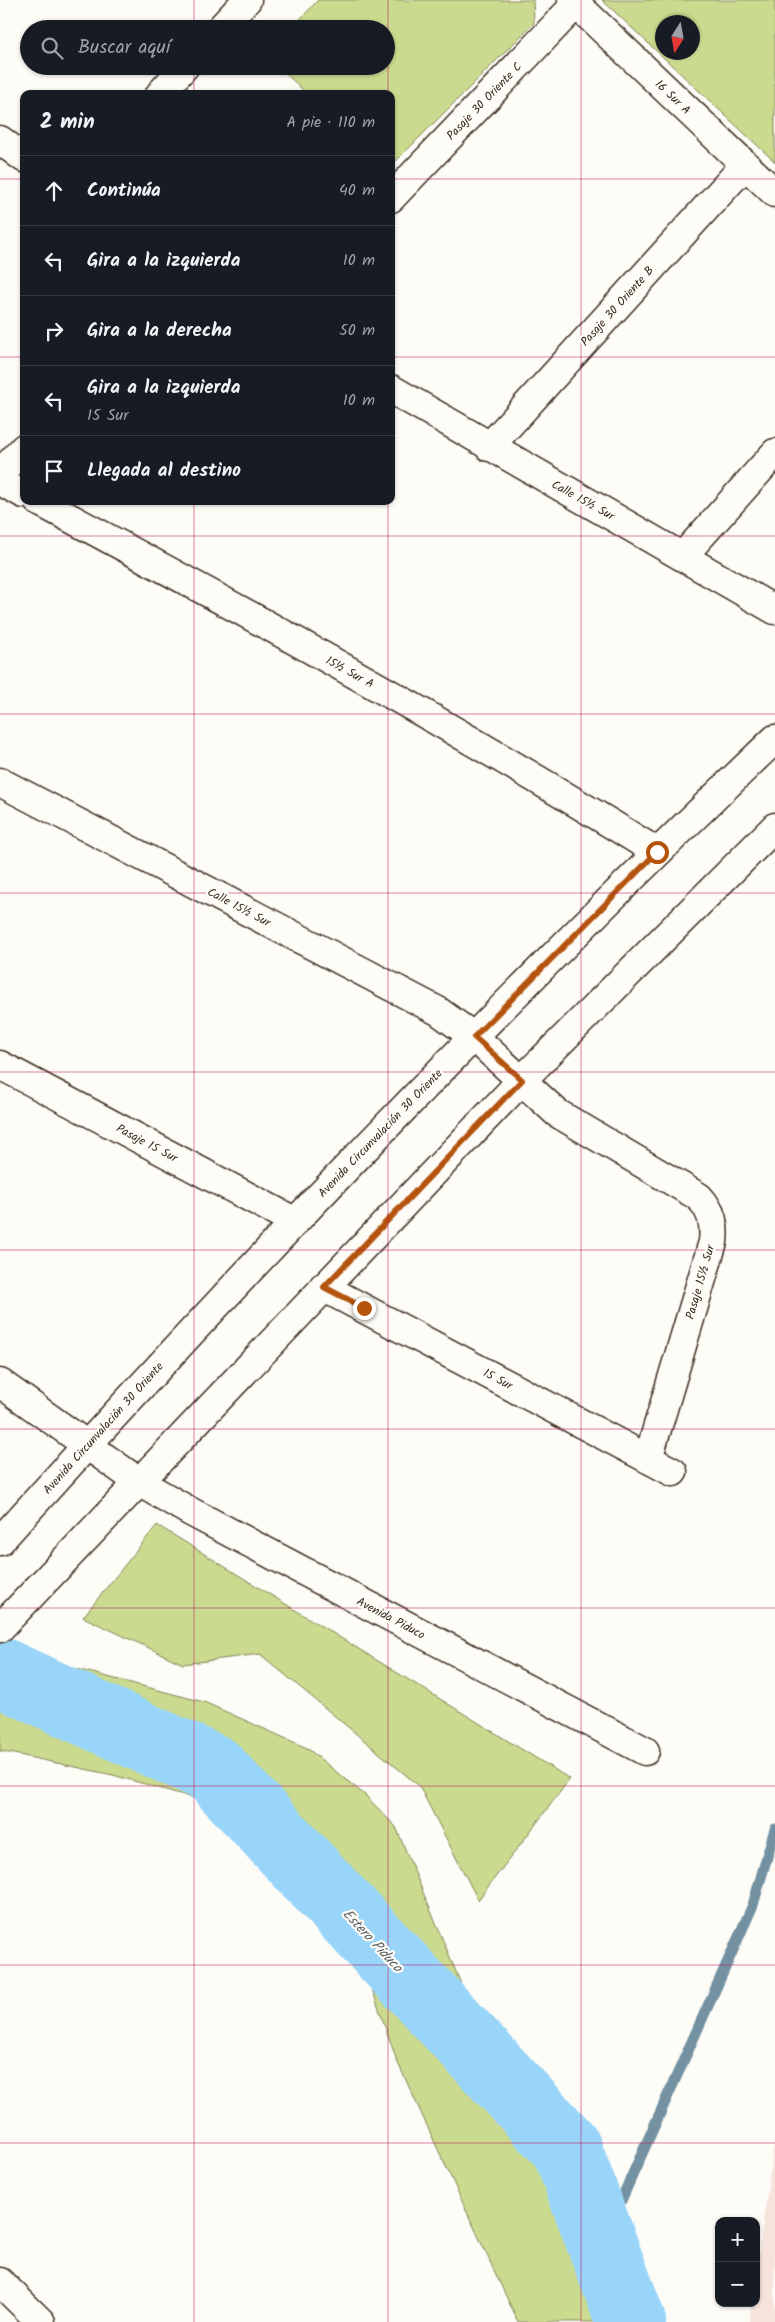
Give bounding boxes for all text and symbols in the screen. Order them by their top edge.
north arrow [655,15,700,60]
search box [20,20,395,75]
text: Buscar aquí [78,33,170,63]
icon: search [38,34,66,62]
street label: Pasaje 30 Oriente C [442,58,527,145]
street label: 16 Sur A [650,75,695,119]
text: 2 min [40,106,95,139]
text: A pie · 110 m [286,110,375,135]
text: Continúa [87,176,161,206]
icon: ahead [40,177,68,205]
text: 40 m [339,178,375,203]
text: Gira a la izquierda [87,246,240,276]
icon: left [40,247,68,275]
text: 10 m [343,248,375,273]
street label: Pasaje 30 Oriente B [576,262,659,351]
text: Gira a la derecha [87,316,232,346]
icon: right [40,317,68,345]
text: 50 m [339,318,375,343]
text: Gira a la izquierda [87,373,240,403]
icon: left [40,387,68,415]
text: 10 m [343,388,375,413]
text: 15 Sur [87,403,129,428]
text: Llegada al destino [87,456,241,486]
icon: arrive [40,457,68,485]
street label: Calle 15½ Sur [548,475,619,526]
street label: 15½ Sur A [322,651,377,694]
route start [646,841,669,864]
street label: Calle 15½ Sur [204,883,275,933]
street label: Avenida Circunvalación 30 Oriente [314,1064,448,1202]
street label: Pasaje 15 Sur [113,1119,182,1168]
street label: Pasaje 15½ Sur [681,1242,720,1322]
route end [353,1297,376,1320]
street label: Avenida Circunvalación 30 Oriente [39,1357,169,1499]
street label: 15 Sur [480,1364,517,1396]
street label: Avenida Piduco [353,1592,428,1645]
water label: Estero Piduco [337,1904,409,1979]
map controls [715,2217,760,2307]
button: + [715,2217,760,2262]
button: − [715,2262,760,2307]

